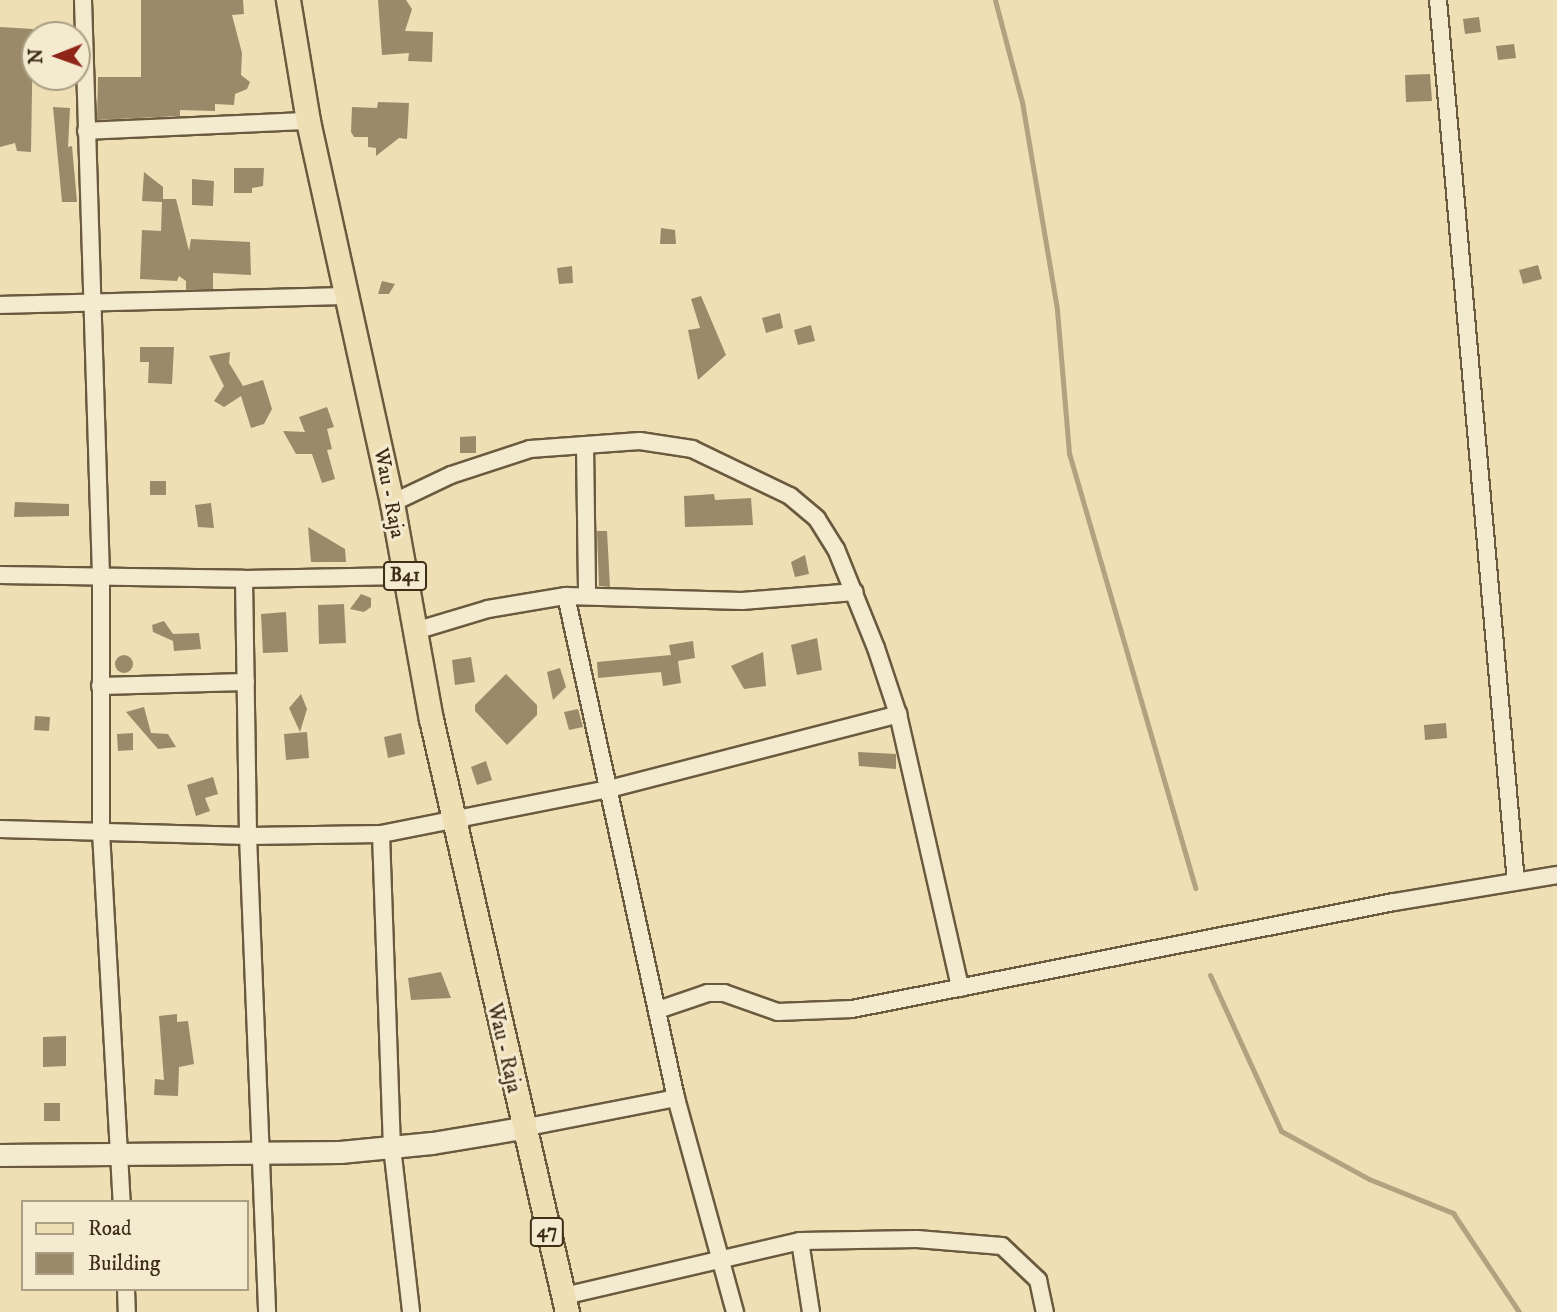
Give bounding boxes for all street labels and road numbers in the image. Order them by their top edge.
street label: Wau - Raja [368,446,410,540]
road number: B41 [382,561,428,592]
street label: Wau - Raja [481,1001,527,1095]
road number: 47 [530,1216,564,1248]

